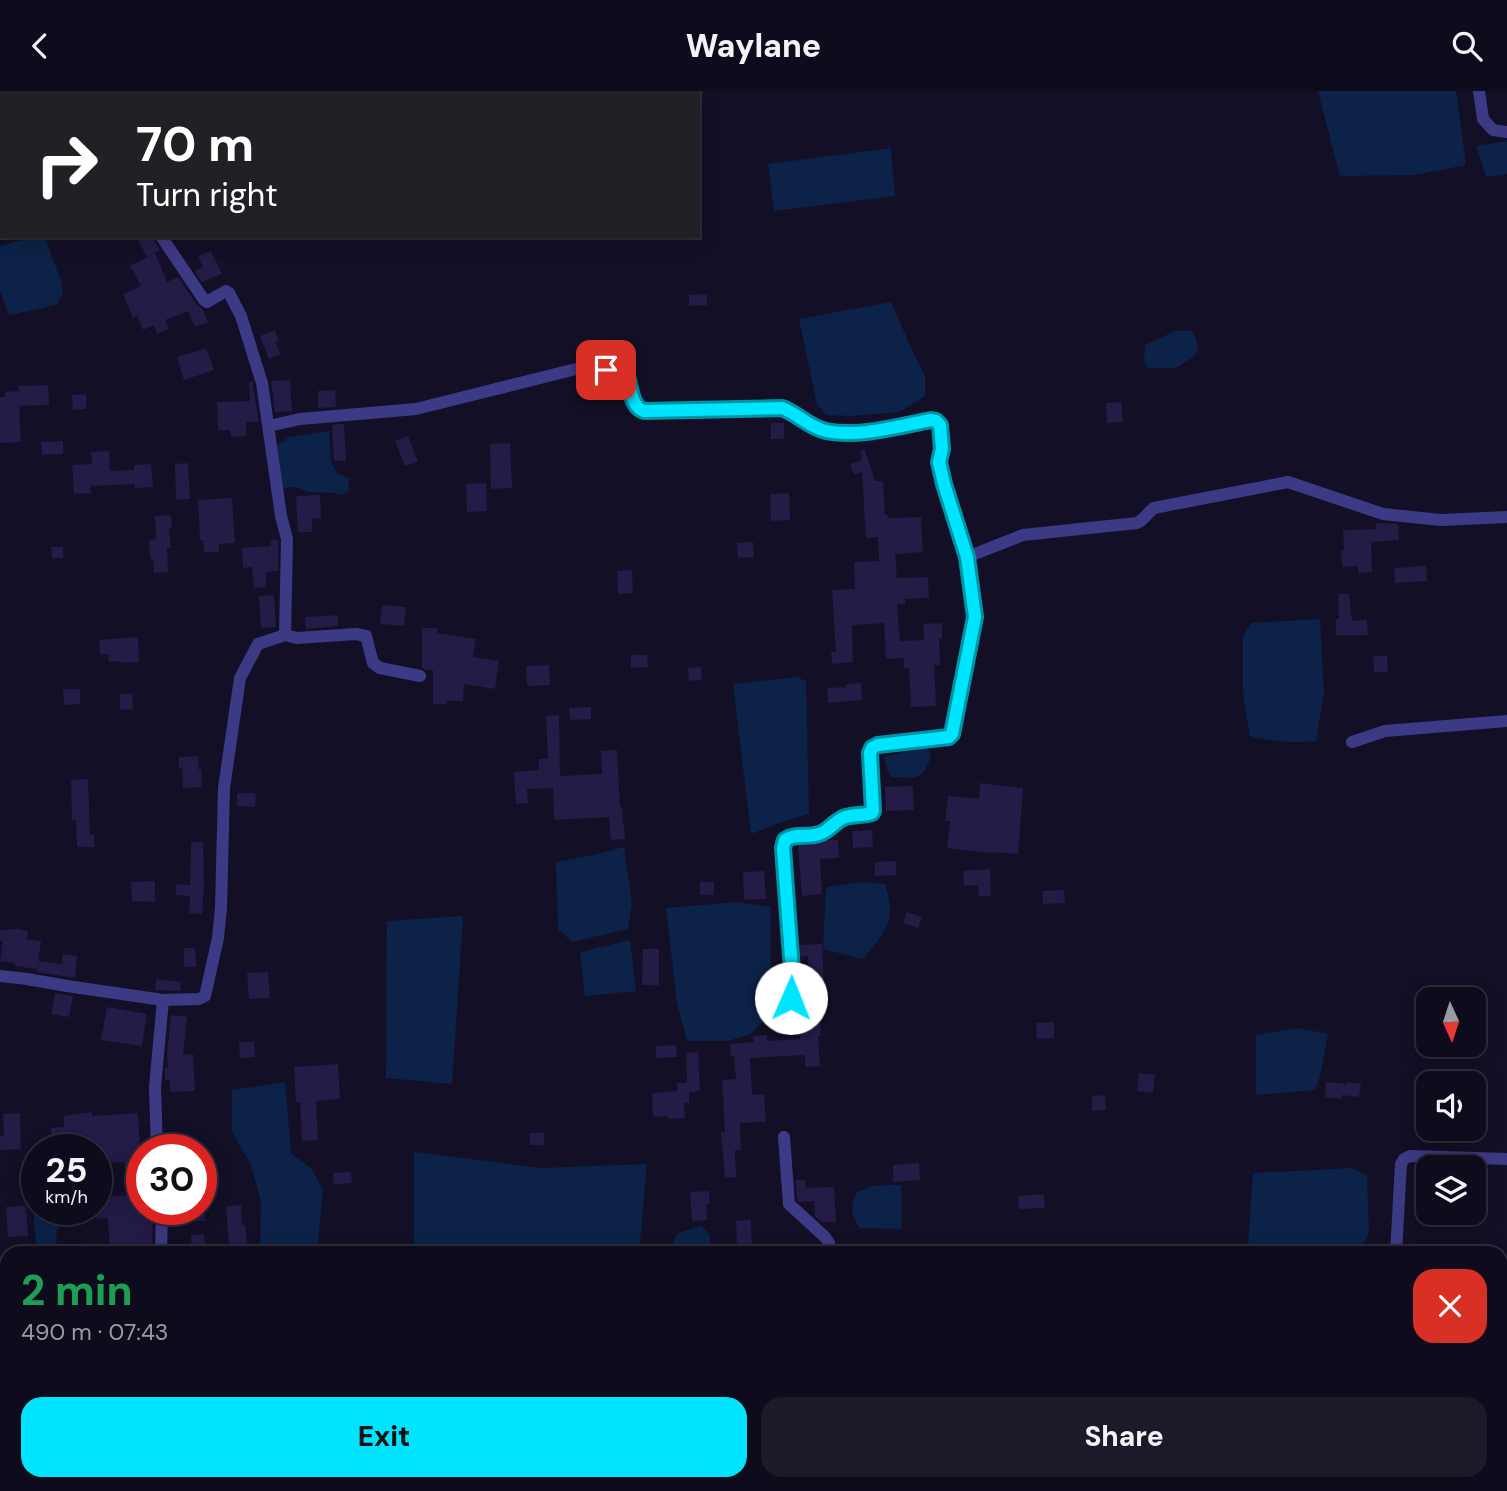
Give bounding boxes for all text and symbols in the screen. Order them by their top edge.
text: Waylane [686,25,821,67]
icon: back [21,27,59,65]
icon: search [1448,27,1486,65]
text: 70 m [136,112,254,176]
icon: right [21,119,112,210]
text: Turn right [136,174,278,216]
pin [576,340,636,400]
icon: arrive [587,351,625,389]
position arrow [754,961,828,1035]
north arrow [1416,987,1486,1057]
map controls [1416,987,1486,1225]
button: sound [1416,1071,1486,1141]
speed limit sign: 30 [126,1134,217,1225]
text: 25 [46,1147,87,1193]
button: layers [1416,1155,1486,1225]
text: km/h [45,1185,88,1209]
text: 2 min [21,1263,132,1318]
button: close [1413,1269,1487,1343]
text: 490 m · 07:43 [21,1317,168,1347]
button: Exit [21,1397,747,1477]
button: Share [761,1397,1487,1477]

